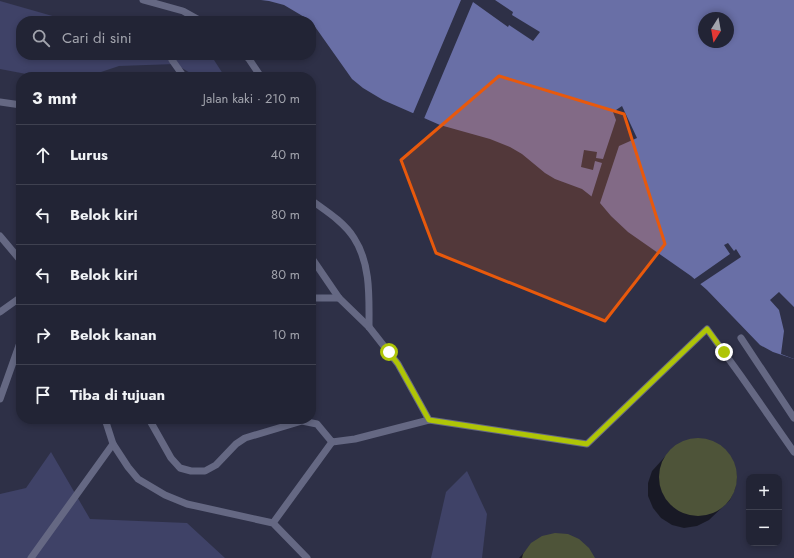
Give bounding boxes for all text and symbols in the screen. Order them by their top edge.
north arrow [698,12,734,48]
search box [16,16,316,60]
icon: search [30,27,52,49]
text: Cari di sini [62,27,132,49]
text: 3 mnt [32,86,77,110]
text: Jalan kaki · 210 m [203,89,300,108]
icon: ahead [32,144,54,166]
text: Lurus [70,144,108,166]
text: 40 m [271,145,300,164]
icon: left [32,204,54,226]
text: Belok kiri [70,204,138,226]
text: 80 m [271,205,300,224]
icon: left [32,264,54,286]
text: Belok kiri [70,264,138,286]
text: 80 m [271,265,300,284]
icon: right [32,324,54,346]
text: Belok kanan [70,324,157,346]
text: 10 m [272,325,300,344]
route start [380,343,398,361]
route end [715,343,733,361]
icon: arrive [32,384,54,406]
text: Tiba di tujuan [70,384,165,406]
map controls [746,474,782,546]
button: + [746,474,782,510]
button: − [746,510,782,546]

